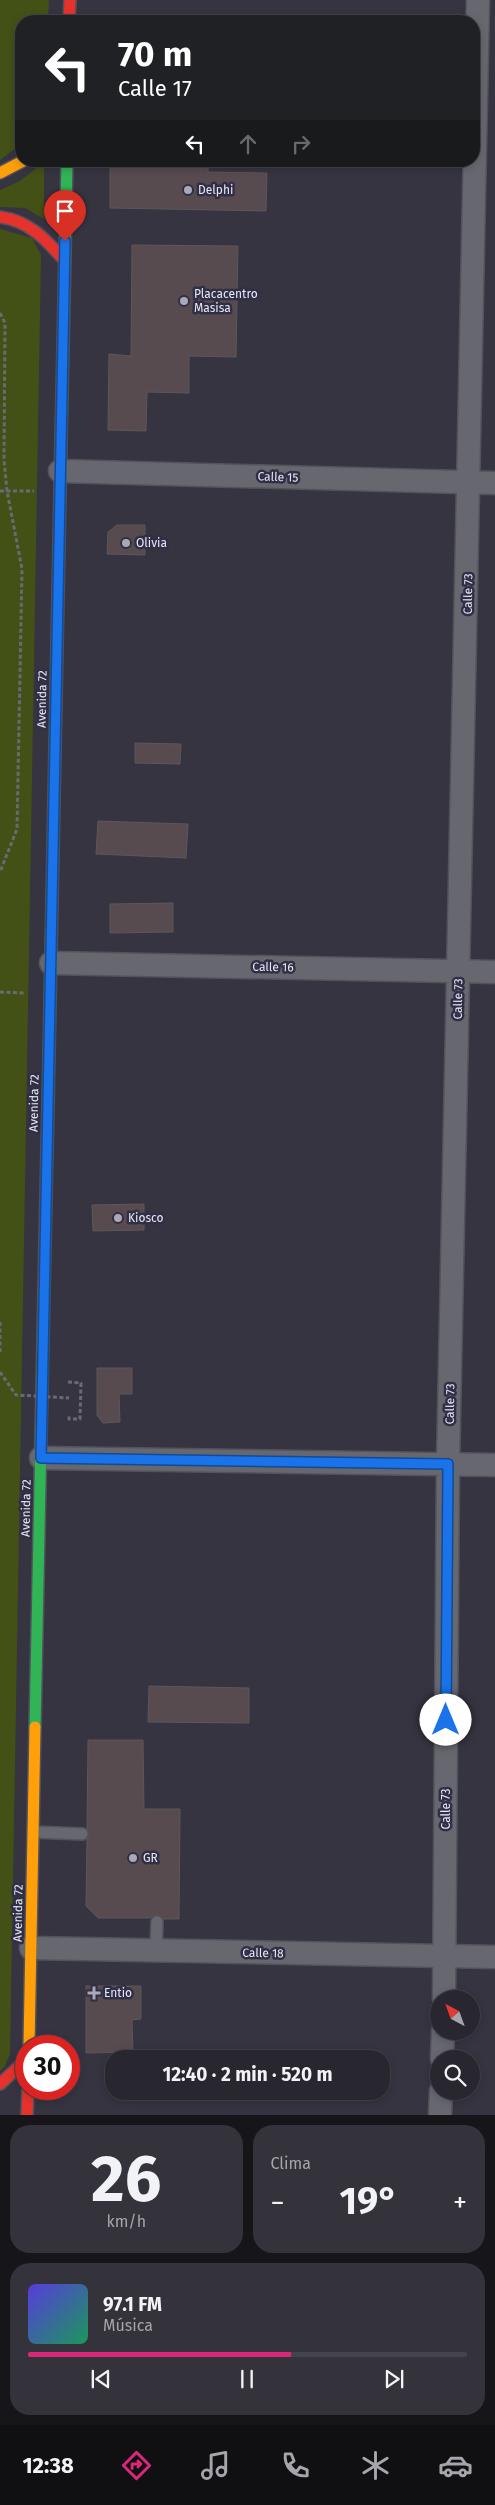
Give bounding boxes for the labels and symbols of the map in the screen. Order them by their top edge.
place label: Delphi [198,183,233,197]
marker: Delphi [182,184,194,196]
pin [44,190,86,241]
place label: Placacentro Masisa [194,287,258,315]
marker: Placacentro Masisa [178,295,190,307]
street label: Calle 15 [257,469,299,485]
place label: Olivia [136,536,167,550]
marker: Olivia [120,537,132,549]
street label: Calle 73 [461,573,475,615]
street label: Avenida 72 [34,670,50,728]
street label: Calle 16 [252,960,294,974]
street label: Calle 73 [451,978,465,1020]
street label: Avenida 72 [26,1074,42,1132]
place label: Kiosco [128,1211,164,1225]
marker: Kiosco [112,1212,124,1224]
street label: Calle 73 [443,1383,457,1425]
street label: Avenida 72 [18,1479,34,1537]
position arrow [419,1693,471,1745]
street label: Calle 73 [439,1789,453,1829]
place label: GR [143,1851,158,1865]
marker: GR [127,1852,139,1864]
street label: Avenida 72 [10,1884,26,1942]
street label: Calle 18 [242,1946,284,1960]
place label: Entio [104,1986,132,2000]
marker: Entio [88,1987,100,1999]
north arrow [430,1990,480,2040]
speed limit sign: 30 [15,2035,80,2100]

